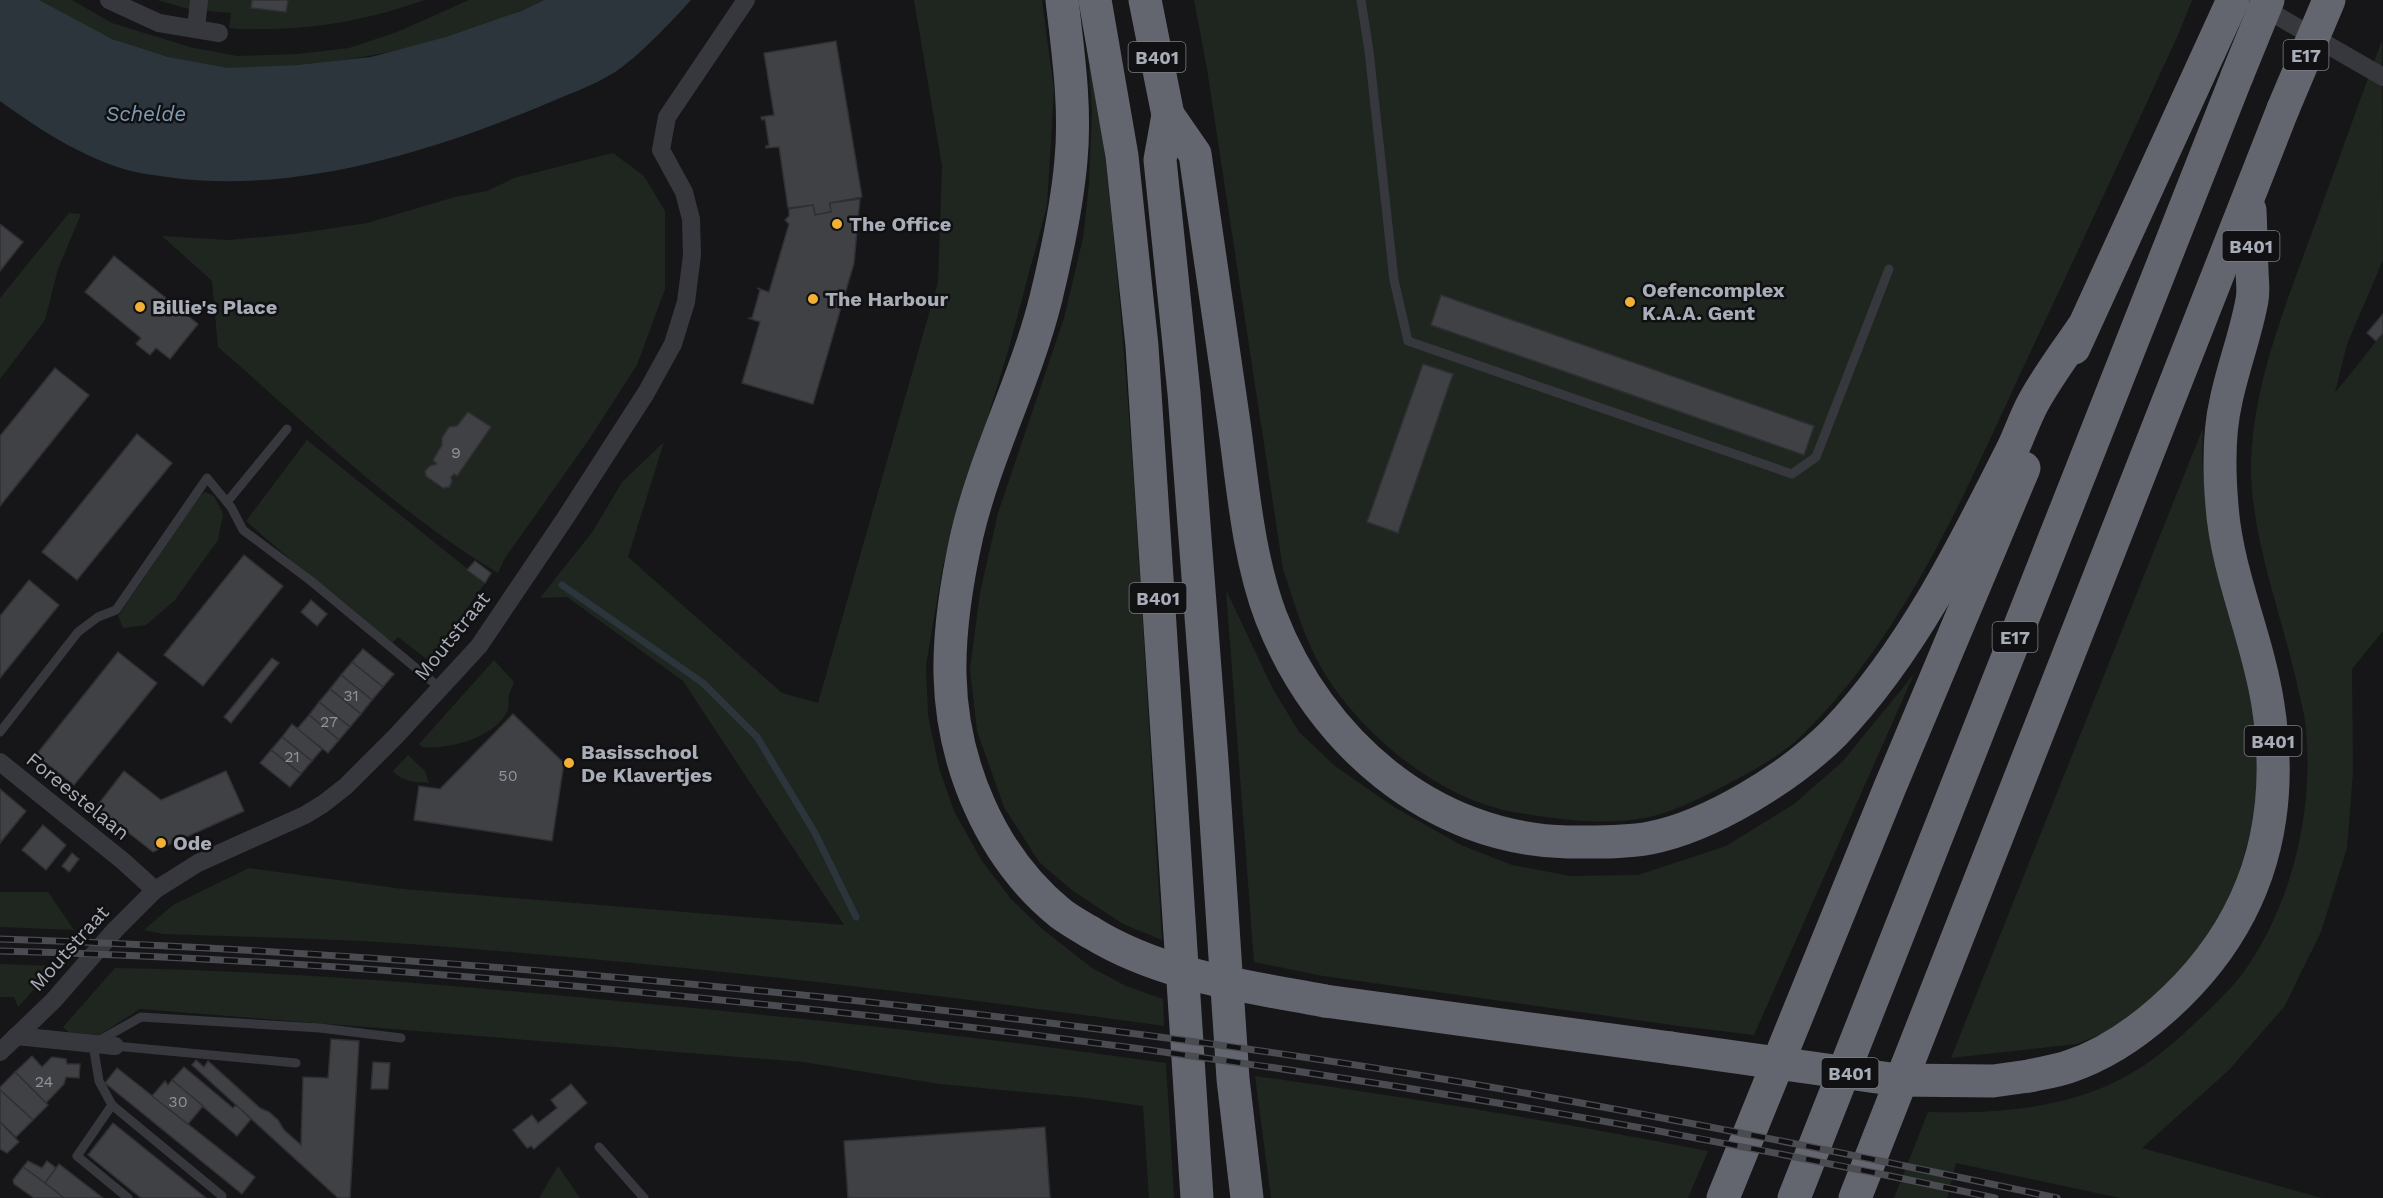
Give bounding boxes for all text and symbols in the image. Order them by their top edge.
road number: E17 [2284,40,2328,70]
road number: B401 [1128,42,1186,72]
water label: Schelde [106,101,186,126]
place label: The Office [849,212,951,236]
marker: The Office [830,217,844,231]
road number: B401 [2222,231,2280,261]
place label: Oefencomplex K.A.A. Gent [1642,278,1785,325]
place label: The Harbour [825,287,948,311]
marker: The Harbour [806,292,820,306]
place label: Billie's Place [152,295,277,319]
marker: Oefencomplex K.A.A. Gent [1623,295,1637,309]
marker: Billie's Place [133,300,147,314]
house number: 9 [451,443,461,462]
road number: B401 [1130,583,1186,613]
street label: Moutstraat [409,586,495,685]
road number: E17 [1992,622,2038,652]
house number: 31 [343,686,359,705]
house number: 27 [320,712,338,731]
road number: B401 [2244,726,2302,756]
place label: Basisschool De Klavertjes [581,740,712,787]
street label: Foreestelaan [22,747,134,845]
house number: 21 [284,747,300,766]
marker: Basisschool De Klavertjes [562,756,576,770]
house number: 50 [498,766,518,785]
place label: Ode [173,831,212,855]
marker: Ode [154,836,168,850]
street label: Moutstraat [24,900,114,996]
road number: B401 [1822,1058,1878,1088]
house number: 24 [35,1072,54,1091]
house number: 30 [168,1092,188,1111]

